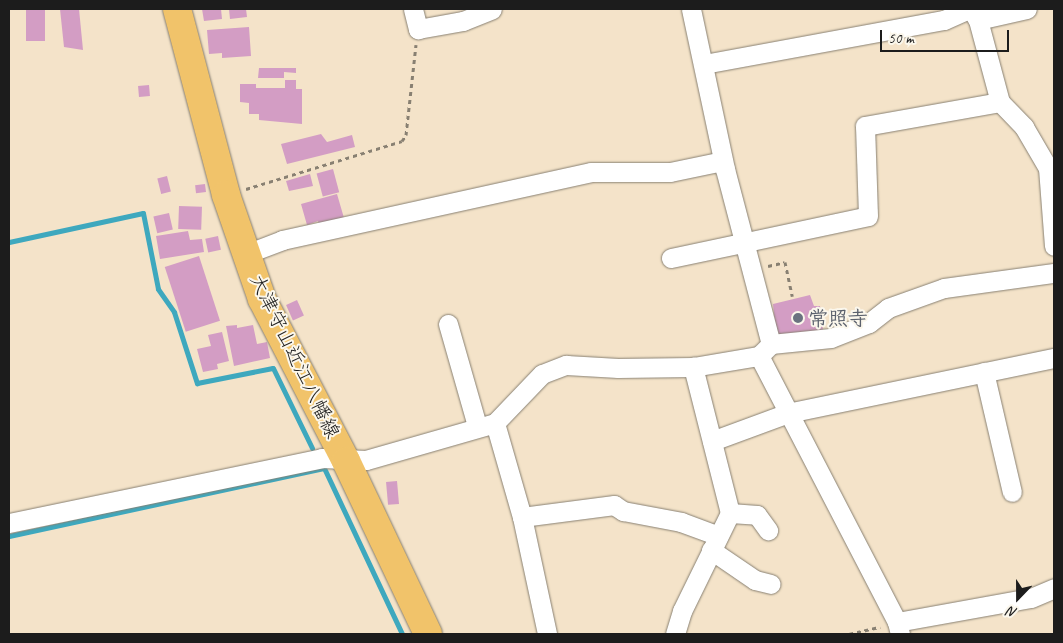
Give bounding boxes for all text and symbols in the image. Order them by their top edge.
scale bar [883,20,1012,52]
text: 50 m [888,29,914,48]
street label: 大津守山近江八幡線 [245,270,345,442]
place label: 常照寺 [808,306,868,330]
marker: 常照寺 [792,312,804,324]
north arrow [993,573,1043,623]
text: N [1005,603,1019,622]

